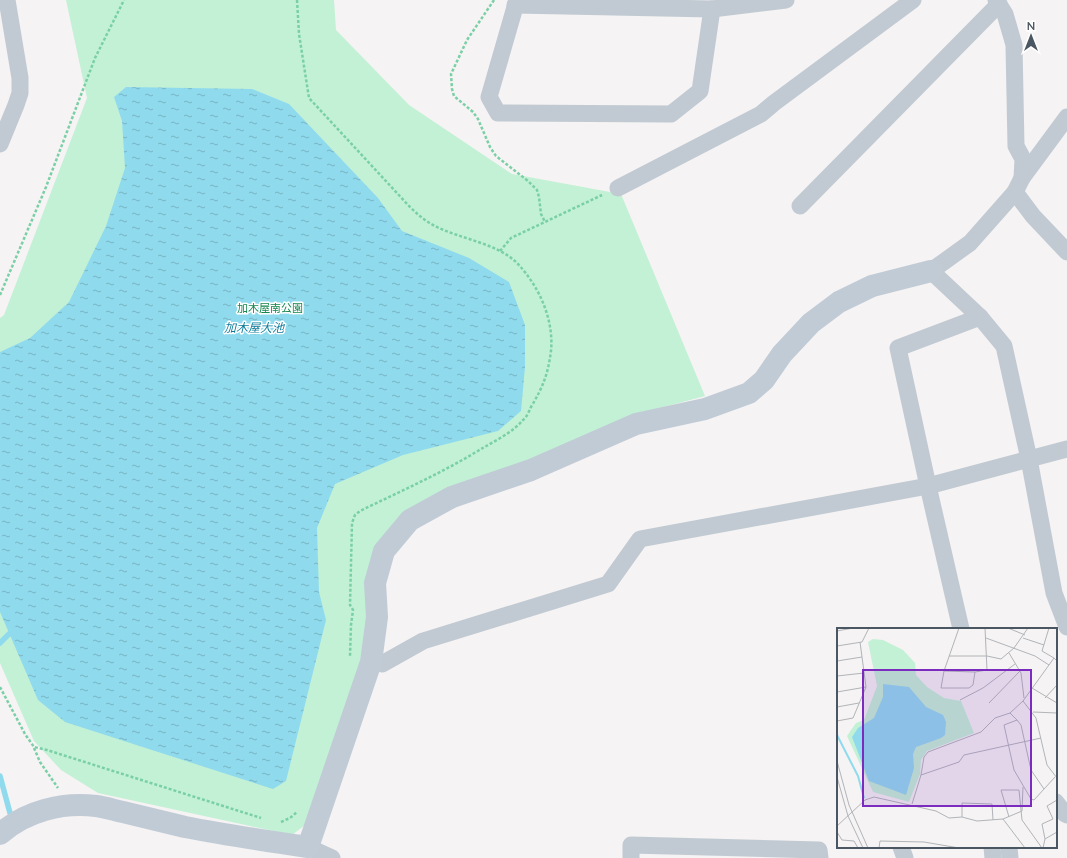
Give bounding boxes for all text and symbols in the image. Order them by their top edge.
north arrow [1011,16,1051,56]
text: N [1027,19,1035,32]
park label: 加木屋南公園 [237,301,303,314]
water label: 加木屋大池 [224,320,285,335]
inset map [837,628,1057,848]

